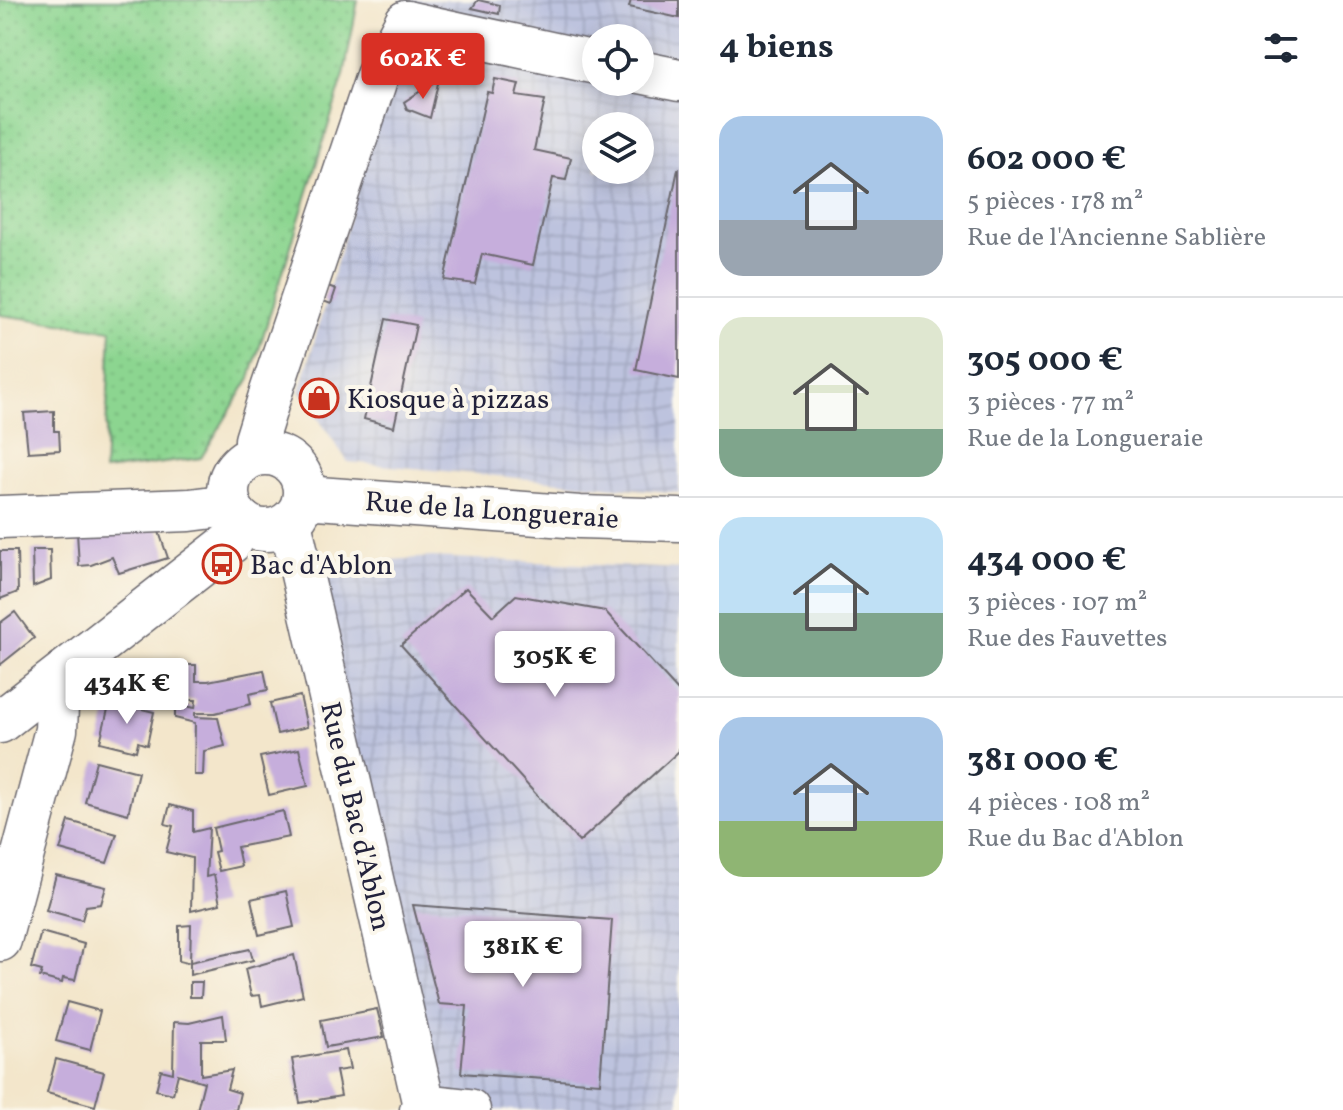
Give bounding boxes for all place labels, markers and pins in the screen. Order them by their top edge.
pin: 602K € [358,33,488,101]
shop icon: Kiosque à pizzas [298,377,340,419]
place label: Kiosque à pizzas [347,381,549,420]
bus stop icon: Bac d'Ablon [201,543,243,585]
place label: Bac d'Ablon [250,547,393,586]
pin: 305K € [490,631,620,699]
pin: 434K € [62,658,192,726]
pin: 381K € [458,921,588,989]

